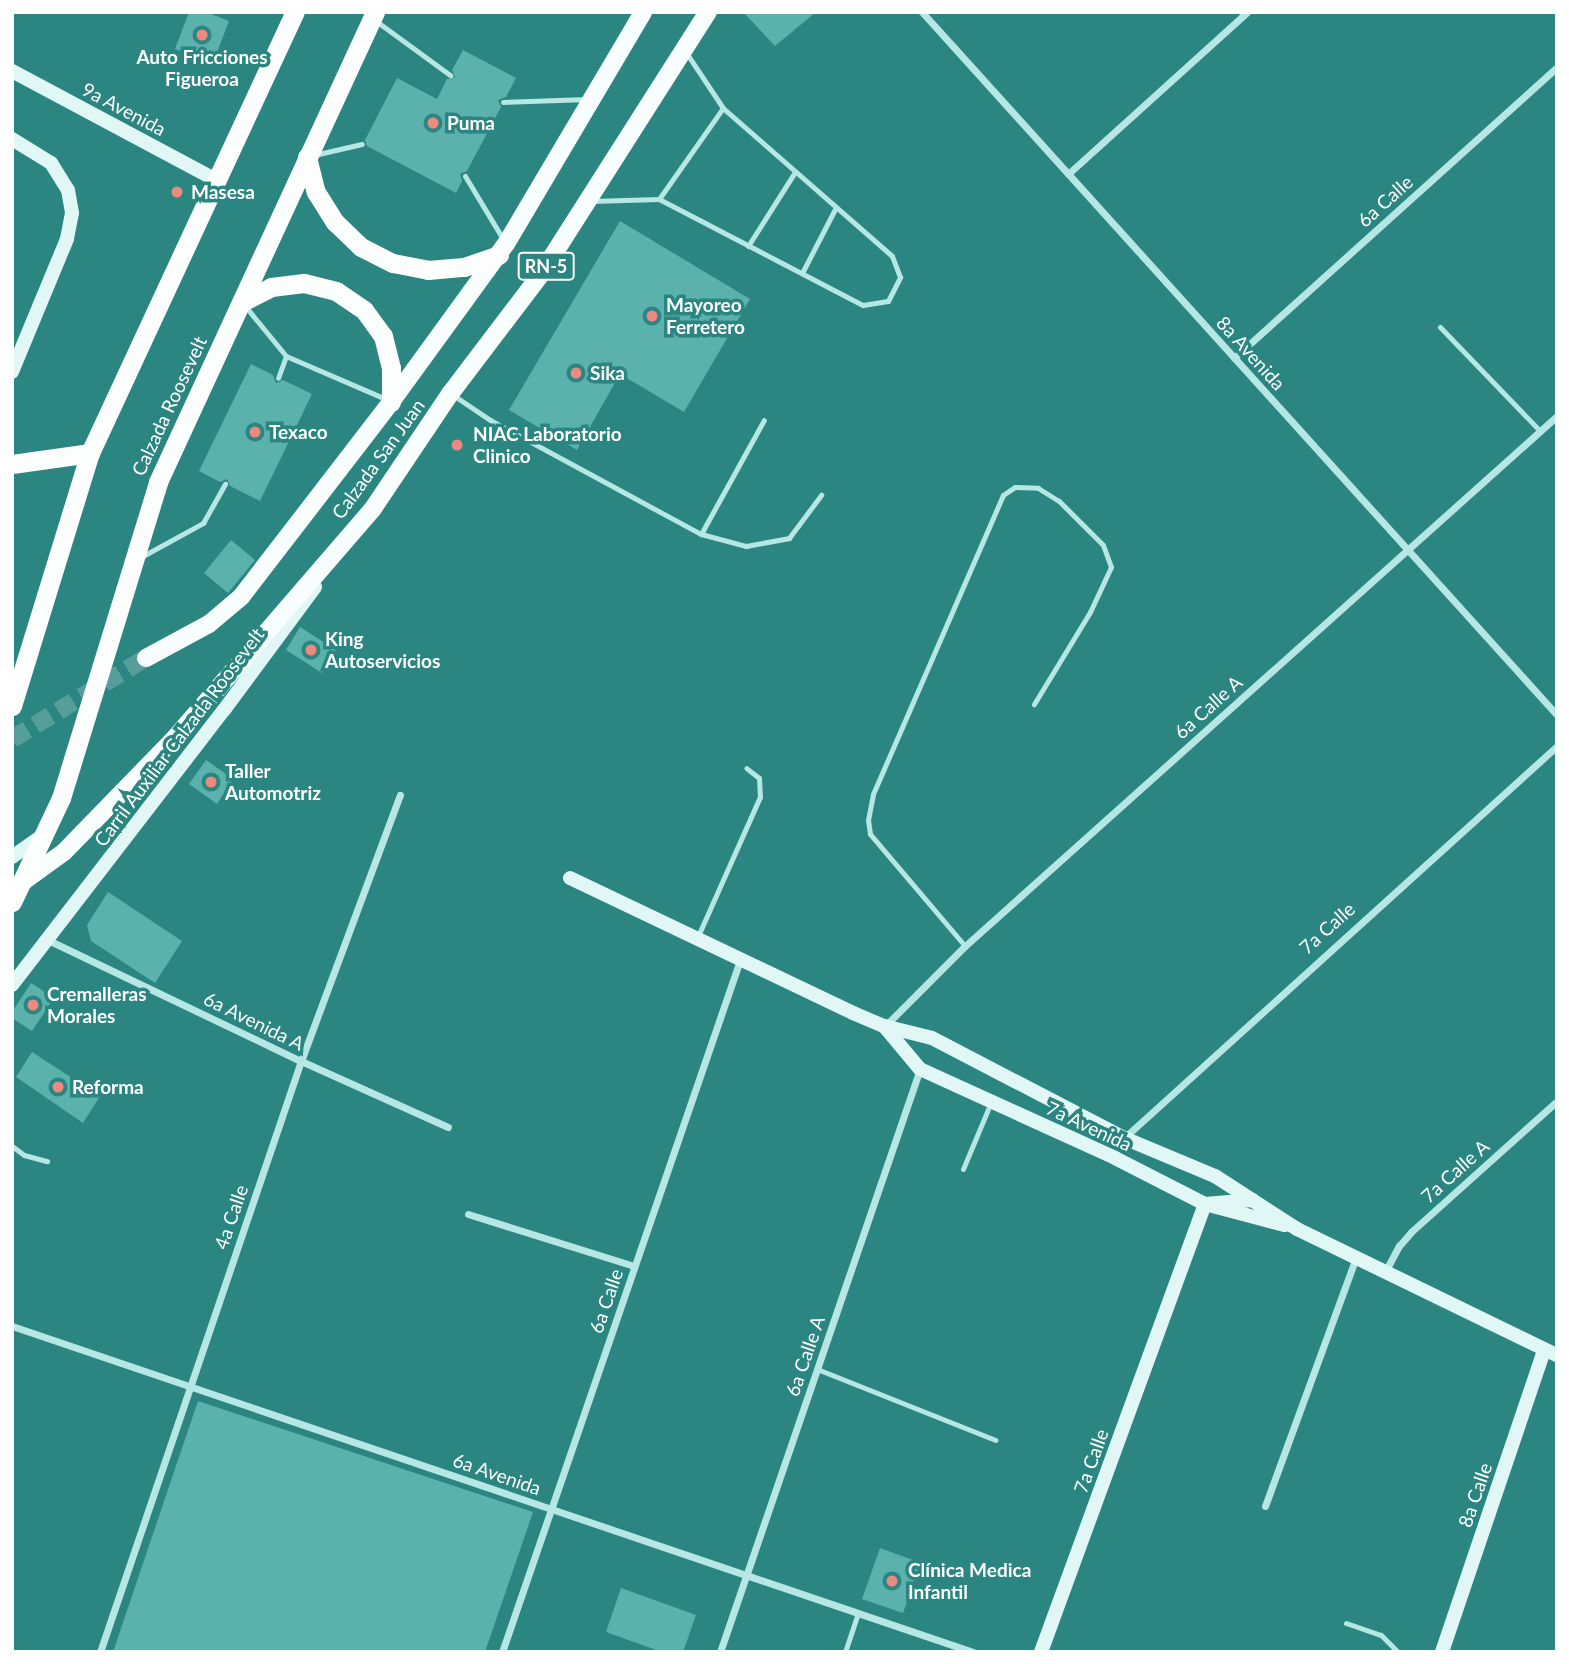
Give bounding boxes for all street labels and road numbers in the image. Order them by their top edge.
street label: 9a Avenida [78,77,170,141]
street label: 6a Calle [1353,170,1417,232]
road number: RN-5 [516,252,576,280]
street label: 8a Avenida [1212,311,1290,395]
street label: Calzada Roosevelt [127,333,211,479]
street label: Calzada San Juan [327,394,429,524]
street label: Carril Auxiliar Calzada Roosevelt [89,623,269,851]
street label: 6a Calle A [1169,670,1247,744]
street label: 7a Calle [1295,897,1359,959]
street label: 6a Avenida A [200,987,308,1055]
street label: 7a Avenida [1042,1096,1136,1156]
street label: 7a Calle A [1416,1134,1494,1208]
street label: 4a Calle [209,1182,253,1252]
street label: 6a Calle [584,1266,628,1336]
street label: 6a Calle A [781,1312,829,1400]
street label: 7a Calle [1069,1426,1113,1496]
street label: 6a Avenida [450,1448,544,1500]
street label: 8a Calle [1453,1460,1497,1530]

